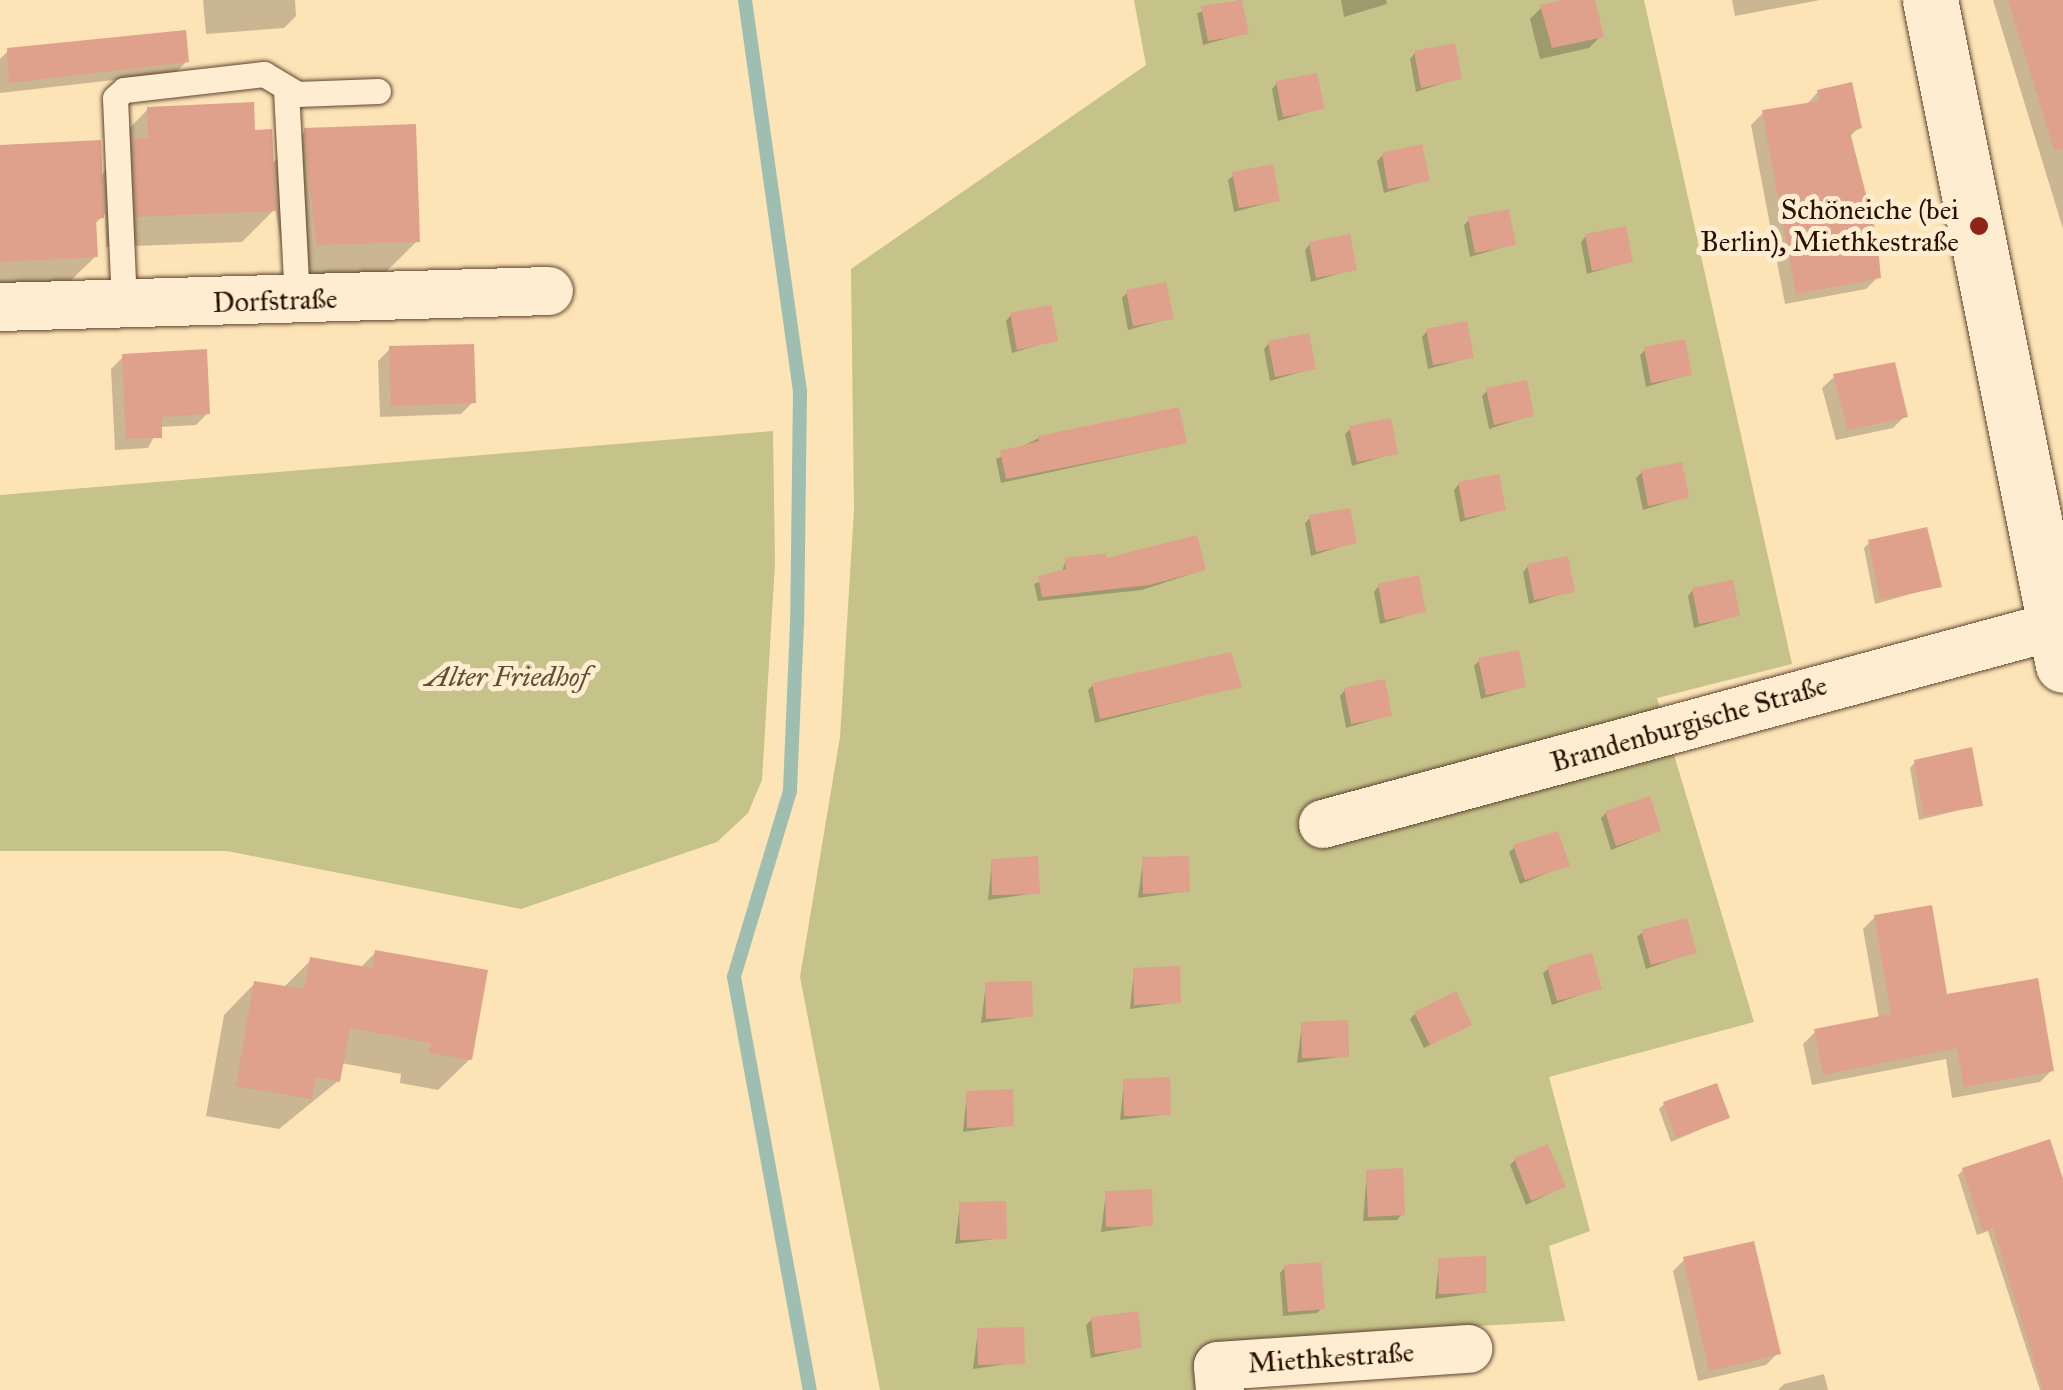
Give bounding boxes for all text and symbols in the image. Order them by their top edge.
place label: Schöneiche (bei Berlin), Miethkestraße [1700,193,1959,259]
marker: Schöneiche (bei Berlin), Miethkestraße [1968,215,1990,237]
street label: Dorfstraße [212,282,338,320]
park label: Alter Friedhof [425,660,589,694]
street label: Brandenburgische Straße [1547,668,1831,780]
street label: Miethkestraße [1247,1335,1415,1381]

